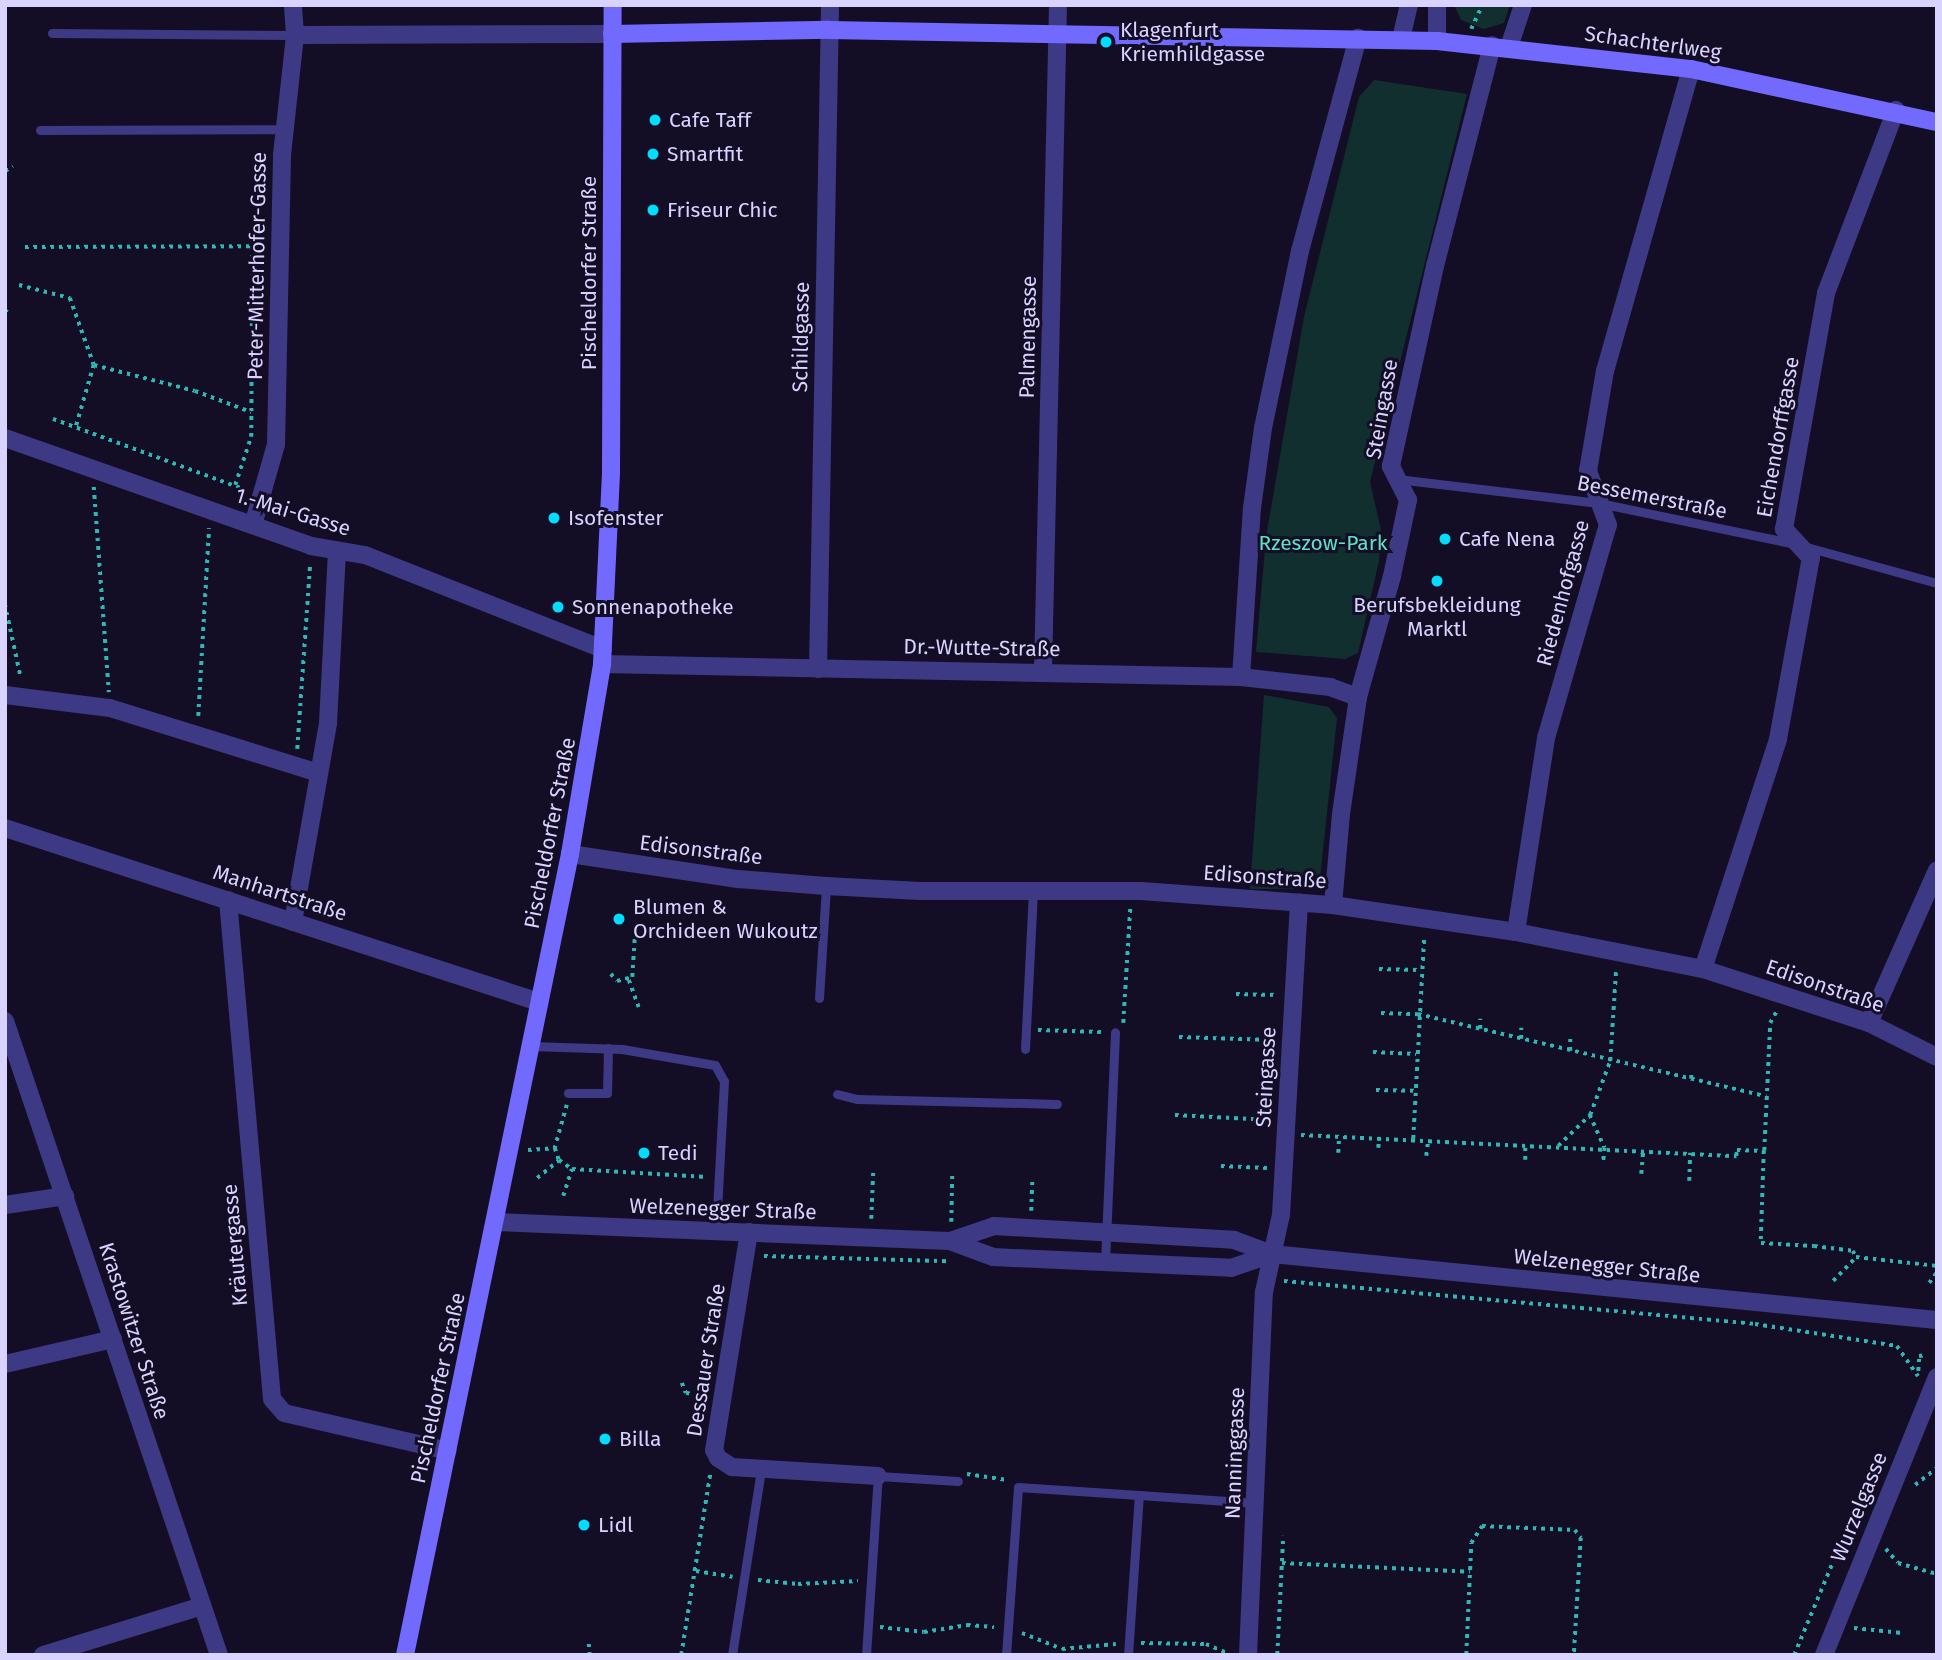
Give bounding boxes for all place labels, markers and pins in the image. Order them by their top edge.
place label: Klagenfurt Kriemhildgasse [1120,17,1265,67]
marker: Klagenfurt Kriemhildgasse [1098,34,1114,50]
place label: Cafe Taff [669,107,751,133]
marker: Cafe Taff [647,112,663,128]
place label: Smartfit [667,141,743,167]
marker: Smartfit [645,146,661,162]
place label: Friseur Chic [667,197,778,223]
marker: Friseur Chic [645,202,661,218]
place label: Isofenster [568,505,663,531]
marker: Isofenster [546,510,562,526]
place label: Cafe Nena [1459,526,1555,552]
marker: Cafe Nena [1437,531,1453,547]
marker: Berufsbekleidung Marktl [1429,573,1445,589]
place label: Berufsbekleidung Marktl [1353,592,1521,642]
place label: Sonnenapotheke [572,594,734,620]
marker: Sonnenapotheke [550,599,566,615]
place label: Blumen & Orchideen Wukoutz [633,894,818,944]
marker: Blumen & Orchideen Wukoutz [611,911,627,927]
place label: Tedi [658,1140,698,1166]
marker: Tedi [636,1145,652,1161]
place label: Billa [619,1426,661,1452]
marker: Billa [597,1431,613,1447]
place label: Lidl [598,1512,633,1538]
marker: Lidl [576,1517,592,1533]

